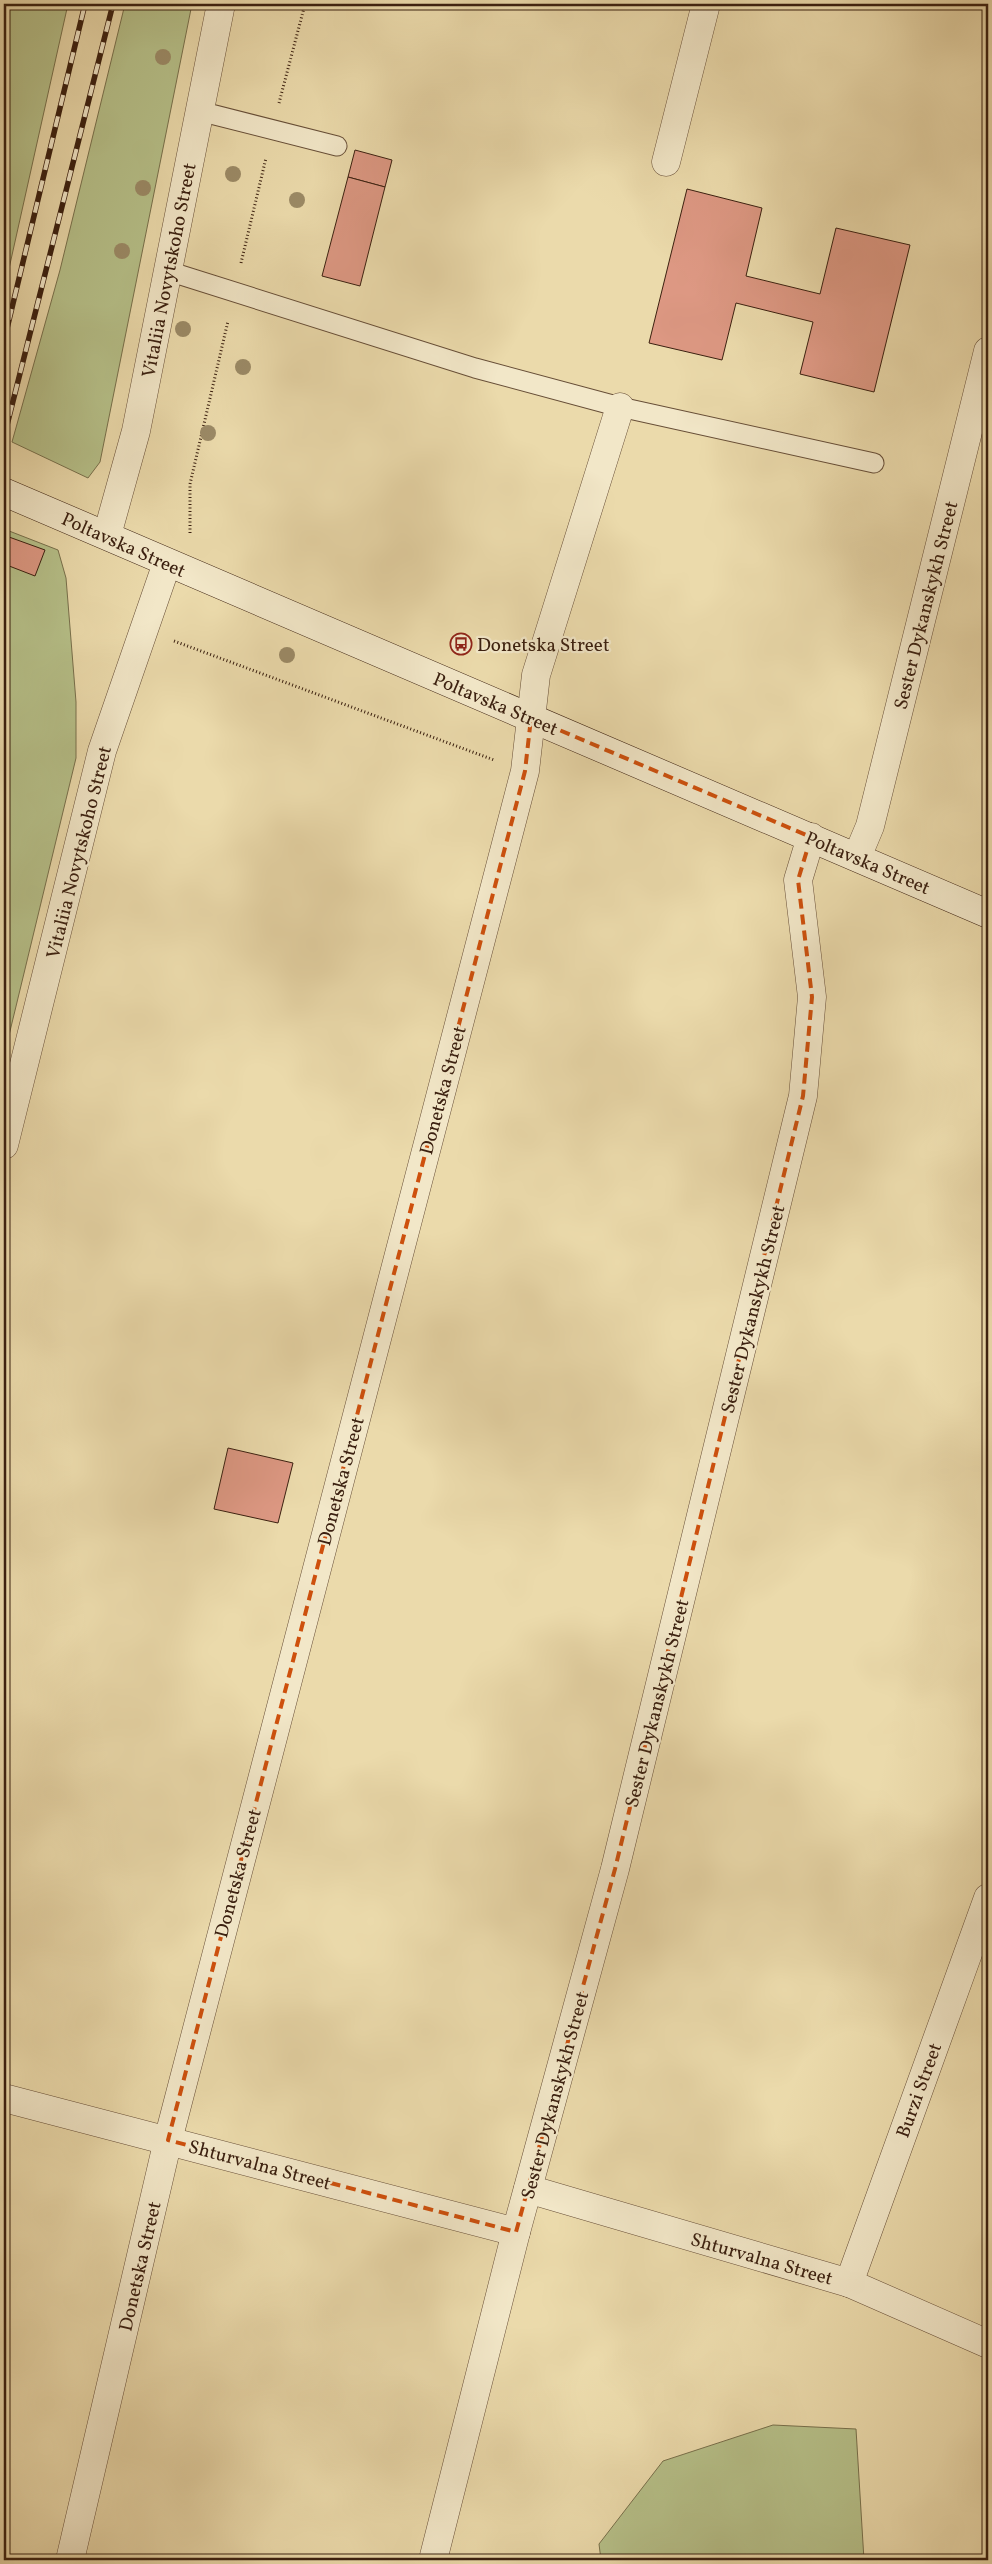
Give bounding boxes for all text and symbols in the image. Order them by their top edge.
street label: Vitaliia Novytskoho Street [136,160,204,380]
street label: Sester Dykanskykh Street [888,498,966,713]
street label: Poltavska Street [57,507,190,585]
bus stop icon: Donetska Street [449,632,473,656]
place label: Donetska Street [477,633,610,659]
street label: Poltavska Street [429,667,562,743]
street label: Vitaliia Novytskoho Street [41,743,119,962]
street label: Poltavska Street [801,826,934,902]
street label: Donetska Street [414,1023,474,1158]
street label: Sester Dykanskykh Street [715,1202,793,1417]
street label: Donetska Street [312,1414,372,1549]
street label: Sester Dykanskykh Street [619,1596,697,1811]
street label: Donetska Street [209,1806,269,1941]
street label: Sester Dykanskykh Street [516,1988,596,2202]
street label: Burzi Street [891,2039,949,2142]
street label: Shturvalna Street [185,2134,334,2198]
street label: Donetska Street [113,2199,169,2334]
street label: Shturvalna Street [687,2227,836,2293]

